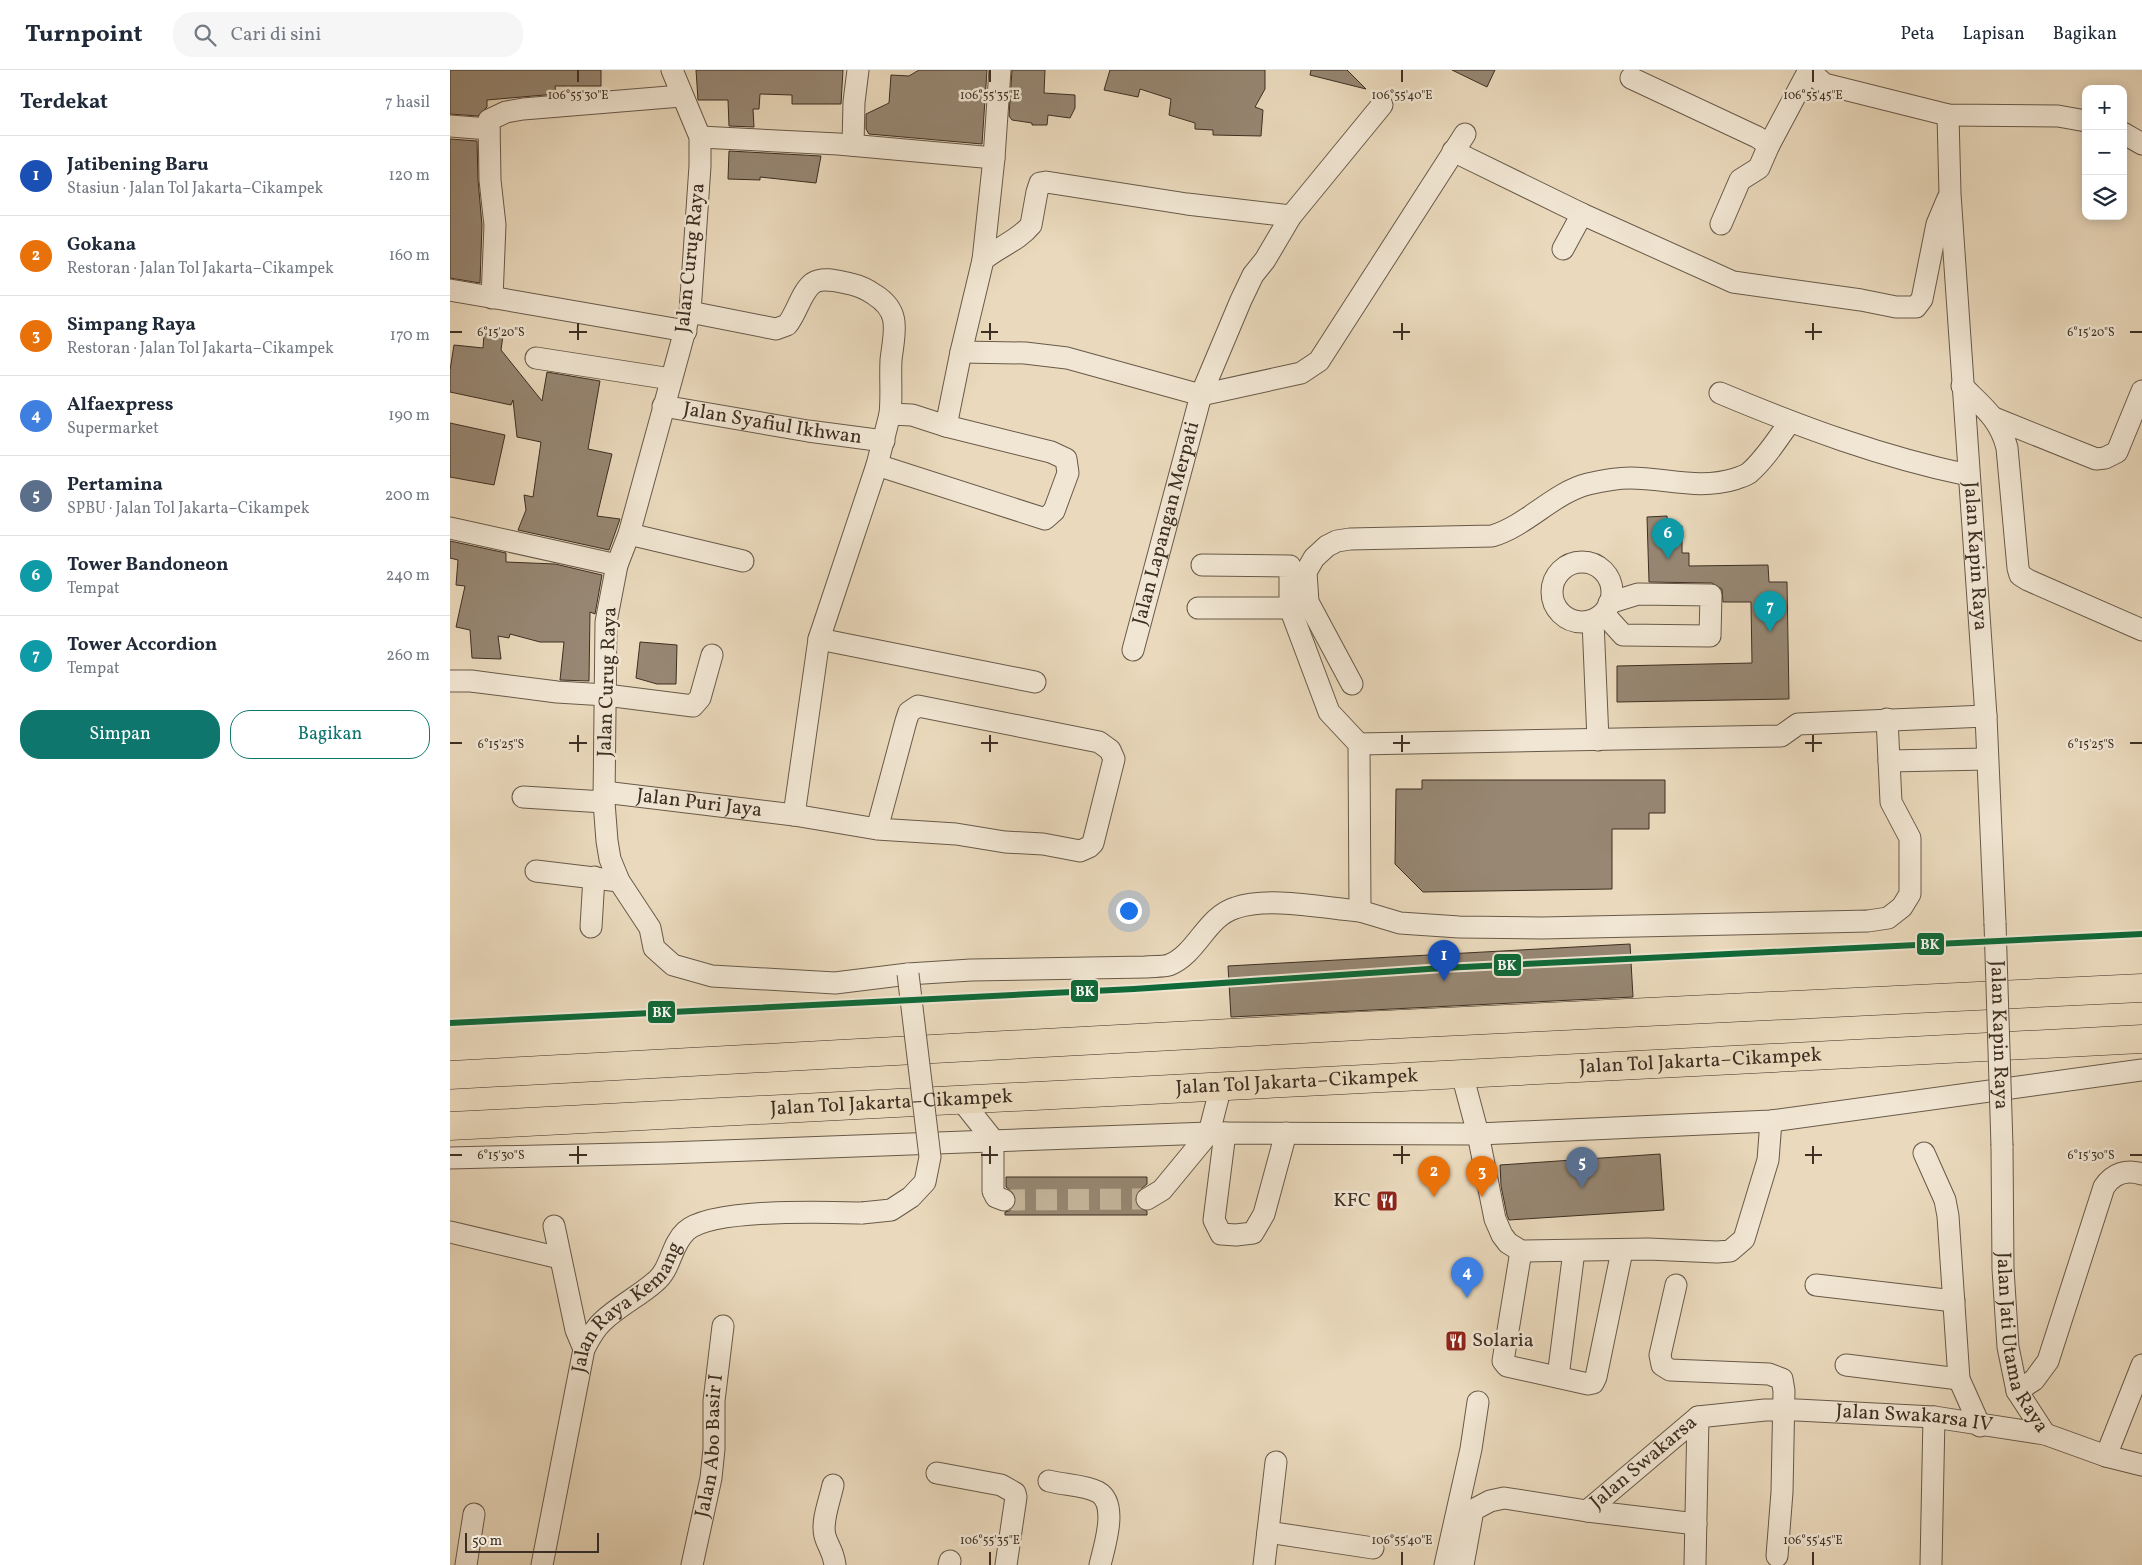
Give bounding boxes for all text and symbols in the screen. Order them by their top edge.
search box [173,12,523,57]
text: Turnpoint [25,18,143,52]
icon: search [191,21,219,49]
text: Cari di sini [231,22,321,48]
text: Peta [1901,22,1934,47]
text: Lapisan [1962,22,2025,47]
text: Bagikan [2053,22,2117,47]
map controls [2082,85,2127,220]
button: + [2082,85,2127,130]
text: Terdekat [20,88,108,117]
text: 106°55'30"E [548,88,608,104]
text: 106°55'35"E [960,88,1020,104]
text: 106°55'40"E [1372,88,1432,104]
text: 106°55'45"E [1783,88,1843,104]
text: 7 hasil [385,92,430,114]
button: − [2082,130,2127,175]
text: Jatibening Baru [67,152,209,178]
text: 1 [33,165,39,187]
text: 120 m [388,165,430,187]
button: layers [2082,175,2127,220]
text: Stasiun · Jalan Tol Jakarta–Cikampek [67,178,323,200]
street label: Jalan Curug Raya [669,182,713,334]
text: Gokana [67,232,136,258]
text: 2 [32,245,40,267]
text: 160 m [389,245,430,267]
text: Restoran · Jalan Tol Jakarta–Cikampek [67,258,334,280]
text: Simpang Raya [67,312,196,338]
text: 3 [32,325,40,347]
text: 170 m [390,325,430,347]
text: 6°15'20"S [477,325,525,341]
text: 6°15'20"S [2067,325,2115,341]
text: Restoran · Jalan Tol Jakarta–Cikampek [67,338,334,360]
text: Alfaexpress [67,392,173,418]
street label: Jalan Syafiul Ikhwan [681,396,864,452]
text: 4 [31,405,41,427]
text: 190 m [388,405,430,427]
text: Supermarket [67,418,159,440]
street label: Jalan Lapangan Merpati [1126,419,1207,628]
text: Pertamina [67,472,163,498]
street label: Jalan Kapin Raya [1956,481,1994,632]
text: 5 [32,485,40,507]
text: 200 m [385,485,430,507]
text: SPBU · Jalan Tol Jakarta–Cikampek [67,498,309,520]
pin: 6 [1652,518,1684,559]
text: Tower Bandoneon [67,552,228,578]
text: 6 [32,565,40,587]
text: 240 m [386,565,430,587]
text: Tempat [67,578,120,600]
pin: 7 [1754,591,1786,632]
street label: Jalan Curug Raya [591,606,625,758]
text: Tower Accordion [67,632,217,658]
text: 7 [32,645,40,667]
text: 260 m [386,645,430,667]
text: Tempat [67,658,120,680]
button: Simpan [20,710,220,759]
button: Bagikan [230,710,430,759]
text: 6°15'25"S [478,737,524,753]
text: 6°15'25"S [2068,737,2114,753]
street label: Jalan Puri Jaya [635,782,764,825]
your location [1116,898,1142,924]
line badge: BK [1916,932,1945,956]
text: BK [1920,936,1940,955]
pin: 1 [1428,940,1460,981]
line badge: BK [1493,953,1522,977]
text: BK [1497,957,1517,976]
street label: Jalan Kapin Raya [1982,960,2015,1110]
line badge: BK [1070,979,1099,1003]
text: BK [1075,983,1095,1002]
line badge: BK [647,1000,676,1024]
text: BK [652,1004,672,1023]
street label: Jalan Tol Jakarta–Cikampek [1578,1041,1822,1082]
street label: Jalan Tol Jakarta–Cikampek [1175,1062,1419,1103]
street label: Jalan Tol Jakarta–Cikampek [769,1083,1013,1124]
pin: 5 [1566,1147,1598,1188]
text: 6°15'30"S [477,1148,525,1164]
text: 6°15'30"S [2067,1148,2115,1164]
pin: 2 [1418,1156,1450,1197]
pin: 3 [1466,1156,1498,1197]
place label: KFC [1333,1187,1371,1215]
restaurant icon: KFC [1375,1189,1399,1213]
street label: Jalan Raya Kemang [566,1237,690,1375]
street label: Jalan Jati Utama Raya [1989,1252,2055,1439]
pin: 4 [1451,1257,1483,1298]
place label: Solaria [1472,1327,1534,1355]
restaurant icon: Solaria [1444,1329,1468,1353]
street label: Jalan Abo Basir I [689,1372,731,1520]
street label: Jalan Swakarsa IV [1835,1398,1995,1440]
street label: Jalan Swakarsa [1584,1409,1704,1516]
scale bar [465,1530,599,1553]
text: 50 m [472,1532,502,1551]
text: 106°55'35"E [960,1533,1020,1549]
text: 106°55'40"E [1372,1533,1432,1549]
text: 106°55'45"E [1783,1533,1843,1549]

